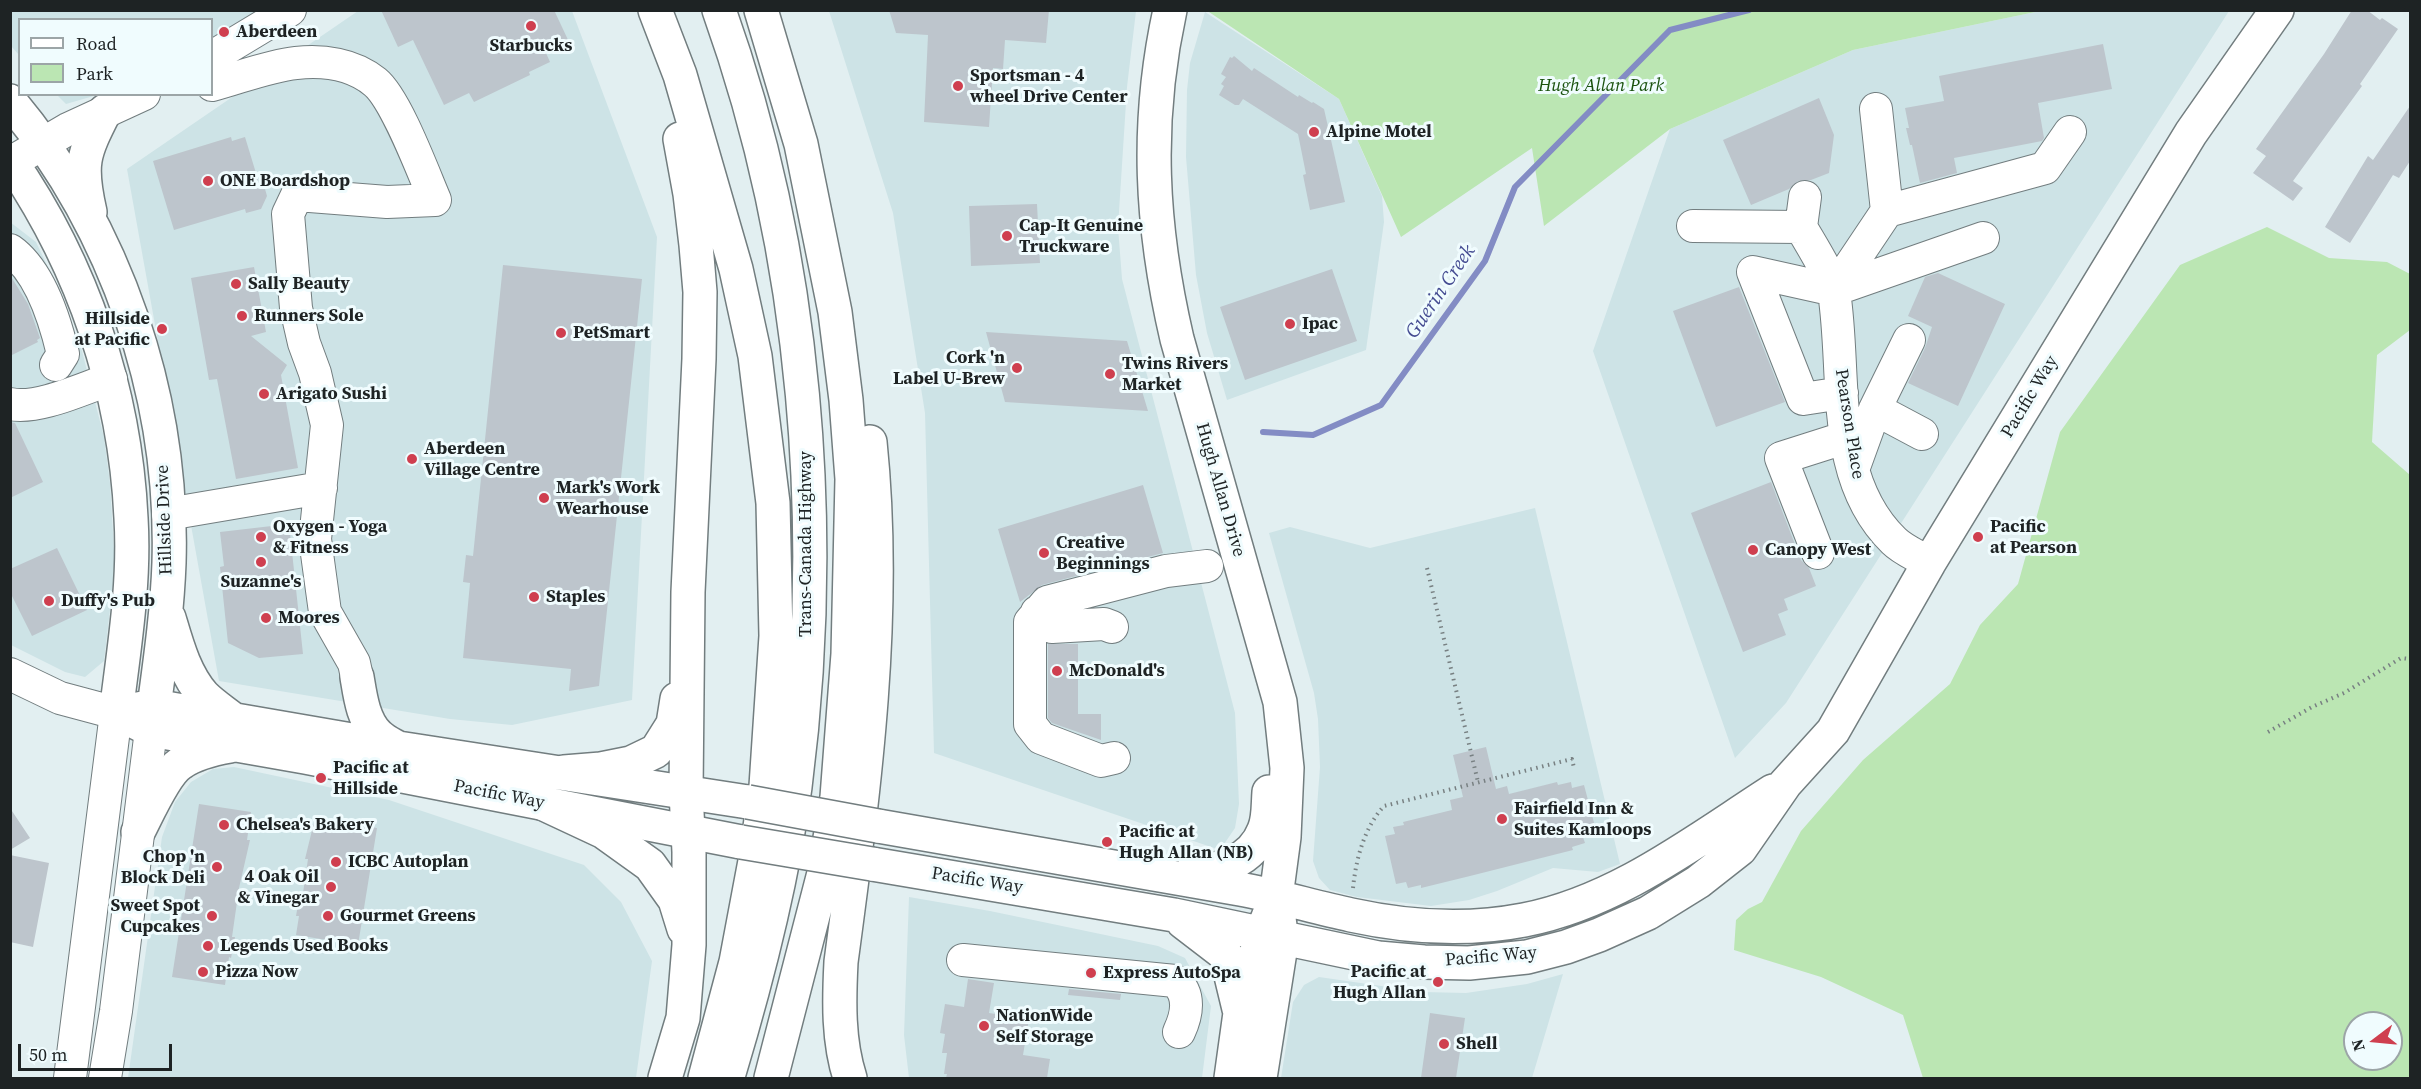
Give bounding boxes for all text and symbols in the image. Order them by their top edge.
legend [18,18,213,96]
marker: Starbucks [524,19,538,33]
place label: Aberdeen [236,21,317,43]
marker: Aberdeen [217,25,231,39]
text: Road [76,31,117,56]
place label: Starbucks [490,35,572,57]
text: Park [76,61,113,86]
place label: Sportsman - 4 wheel Drive Center [970,65,1128,107]
park label: Hugh Allan Park [1538,75,1664,97]
marker: Sportsman - 4 wheel Drive Center [951,79,965,93]
place label: Alpine Motel [1326,121,1432,143]
marker: Alpine Motel [1307,125,1321,139]
place label: ONE Boardshop [220,170,350,192]
marker: ONE Boardshop [201,174,215,188]
place label: Cap-It Genuine Truckware [1019,215,1143,258]
marker: Cap-It Genuine Truckware [1000,229,1014,243]
water label: Guerin Creek [1401,241,1481,343]
place label: Sally Beauty [248,273,350,295]
marker: Sally Beauty [229,277,243,291]
place label: Runners Sole [254,305,364,327]
place label: Hillside at Pacific [74,308,150,350]
marker: Runners Sole [235,309,249,323]
place label: Ipac [1302,313,1338,335]
marker: Ipac [1283,317,1297,331]
marker: Hillside at Pacific [155,322,169,336]
place label: PetSmart [573,322,650,344]
marker: PetSmart [554,326,568,340]
place label: Cork 'n Label U-Brew [893,347,1005,389]
street label: Pacific Way [1997,352,2063,442]
place label: Twins Rivers Market [1122,353,1228,395]
marker: Cork 'n Label U-Brew [1010,361,1024,375]
marker: Twins Rivers Market [1103,367,1117,381]
street label: Pearson Place [1830,367,1868,481]
place label: Arigato Sushi [276,383,387,405]
marker: Arigato Sushi [257,387,271,401]
street label: Hugh Allan Drive [1191,421,1249,559]
place label: Aberdeen Village Centre [424,438,540,480]
street label: Trans-Canada Highway [795,451,817,637]
marker: Aberdeen Village Centre [405,452,419,466]
street label: Hillside Drive [152,464,178,576]
place label: Mark's Work Wearhouse [556,477,660,520]
marker: Mark's Work Wearhouse [537,491,551,505]
place label: Oxygen - Yoga & Fitness [273,516,387,558]
place label: Pacific at Pearson [1990,516,2077,558]
marker: Oxygen - Yoga & Fitness [254,530,268,544]
marker: Pacific at Pearson [1971,530,1985,544]
place label: Creative Beginnings [1056,532,1150,574]
place label: Canopy West [1765,539,1871,561]
marker: Canopy West [1746,543,1760,557]
marker: Creative Beginnings [1037,546,1051,560]
marker: Suzanne's [254,555,268,569]
place label: Suzanne's [220,571,302,593]
place label: Staples [546,586,606,608]
place label: Duffy's Pub [61,590,155,612]
marker: Staples [527,590,541,604]
marker: Duffy's Pub [42,594,56,608]
place label: Moores [278,607,340,629]
marker: Moores [259,611,273,625]
place label: McDonald's [1069,660,1165,682]
marker: McDonald's [1050,664,1064,678]
place label: Pacific at Hillside [333,757,409,800]
marker: Pacific at Hillside [314,771,328,785]
street label: Pacific Way [452,776,546,814]
place label: Fairfield Inn & Suites Kamloops [1514,798,1651,840]
marker: Fairfield Inn & Suites Kamloops [1495,812,1509,826]
place label: Chelsea's Bakery [236,814,374,836]
marker: Chelsea's Bakery [217,818,231,832]
place label: Pacific at Hugh Allan (NB) [1119,821,1254,864]
marker: Pacific at Hugh Allan (NB) [1100,835,1114,849]
place label: Chop 'n Block Deli [121,846,205,888]
place label: ICBC Autoplan [348,851,469,873]
marker: ICBC Autoplan [329,855,343,869]
marker: Chop 'n Block Deli [210,860,224,874]
street label: Pacific Way [930,863,1024,899]
place label: 4 Oak Oil & Vinegar [237,866,319,908]
marker: 4 Oak Oil & Vinegar [324,880,338,894]
place label: Sweet Spot Cupcakes [111,895,200,938]
place label: Gourmet Greens [340,905,476,927]
marker: Sweet Spot Cupcakes [205,909,219,923]
marker: Gourmet Greens [321,909,335,923]
place label: Legends Used Books [220,935,388,957]
marker: Legends Used Books [201,939,215,953]
street label: Pacific Way [1444,942,1538,972]
place label: Pizza Now [215,961,299,983]
place label: Pacific at Hugh Allan [1333,961,1426,1004]
place label: Express AutoSpa [1103,962,1241,984]
marker: Pizza Now [196,965,210,979]
marker: Express AutoSpa [1084,966,1098,980]
marker: Pacific at Hugh Allan [1431,975,1445,989]
place label: NationWide Self Storage [996,1005,1093,1048]
north arrow [2343,1011,2403,1071]
marker: NationWide Self Storage [977,1019,991,1033]
scale bar [21,1032,176,1070]
place label: Shell [1456,1033,1497,1055]
marker: Shell [1437,1037,1451,1051]
text: N [2345,1037,2370,1054]
text: 50 m [29,1042,67,1067]

